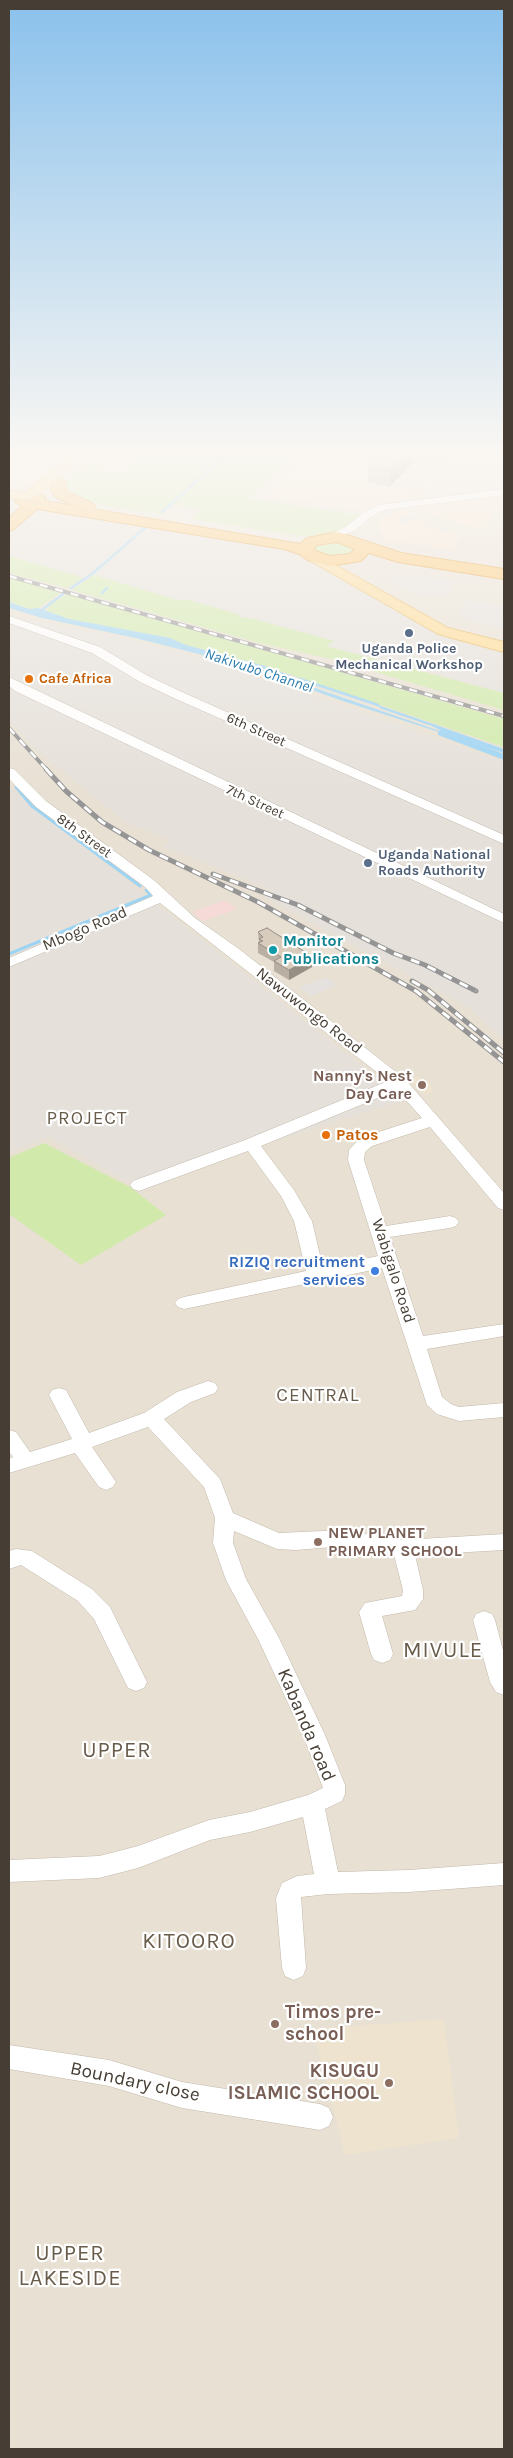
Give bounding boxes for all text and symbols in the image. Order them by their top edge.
marker: Uganda Police Mechanical Workshop [403,627,415,639]
place label: Uganda Police Mechanical Workshop [335,641,483,674]
water label: Nakivubo Channel [203,645,315,697]
place label: Cafe Africa [39,671,112,687]
marker: Cafe Africa [23,673,35,685]
street label: 6th Street [224,709,288,751]
street label: 7th Street [223,781,287,823]
street label: 8th Street [53,810,115,862]
place label: Uganda National Roads Authority [378,847,490,880]
marker: Uganda National Roads Authority [362,857,374,869]
street label: Mbogo Road [40,903,130,955]
place label: Monitor Publications [283,931,379,969]
marker: Monitor Publications [267,944,279,956]
street label: Nawuwongo Road [252,964,366,1058]
place label: Nanny's Nest Day Care [313,1066,412,1104]
marker: Nanny's Nest Day Care [416,1079,428,1091]
district label: PROJECT [46,1108,128,1130]
place label: Patos [336,1125,378,1145]
marker: Patos [320,1129,332,1141]
street label: Wabigalo Road [367,1216,419,1326]
place label: RIZIQ recruitment services [229,1252,365,1290]
marker: RIZIQ recruitment services [369,1265,381,1277]
district label: CENTRAL [275,1385,361,1407]
place label: NEW PLANET PRIMARY SCHOOL [328,1523,462,1561]
marker: NEW PLANET PRIMARY SCHOOL [312,1536,324,1548]
district label: MIVULE [402,1638,484,1664]
street label: Kabanda road [272,1665,340,1785]
district label: UPPER [82,1738,152,1764]
district label: KITOORO [141,1929,237,1955]
place label: Timos pre- school [285,2002,381,2046]
marker: Timos pre- school [269,2018,281,2030]
street label: Boundary close [68,2057,202,2107]
place label: KISUGU ISLAMIC SCHOOL [228,2061,379,2105]
marker: KISUGU ISLAMIC SCHOOL [383,2077,395,2089]
district label: UPPER LAKESIDE [18,2241,122,2292]

